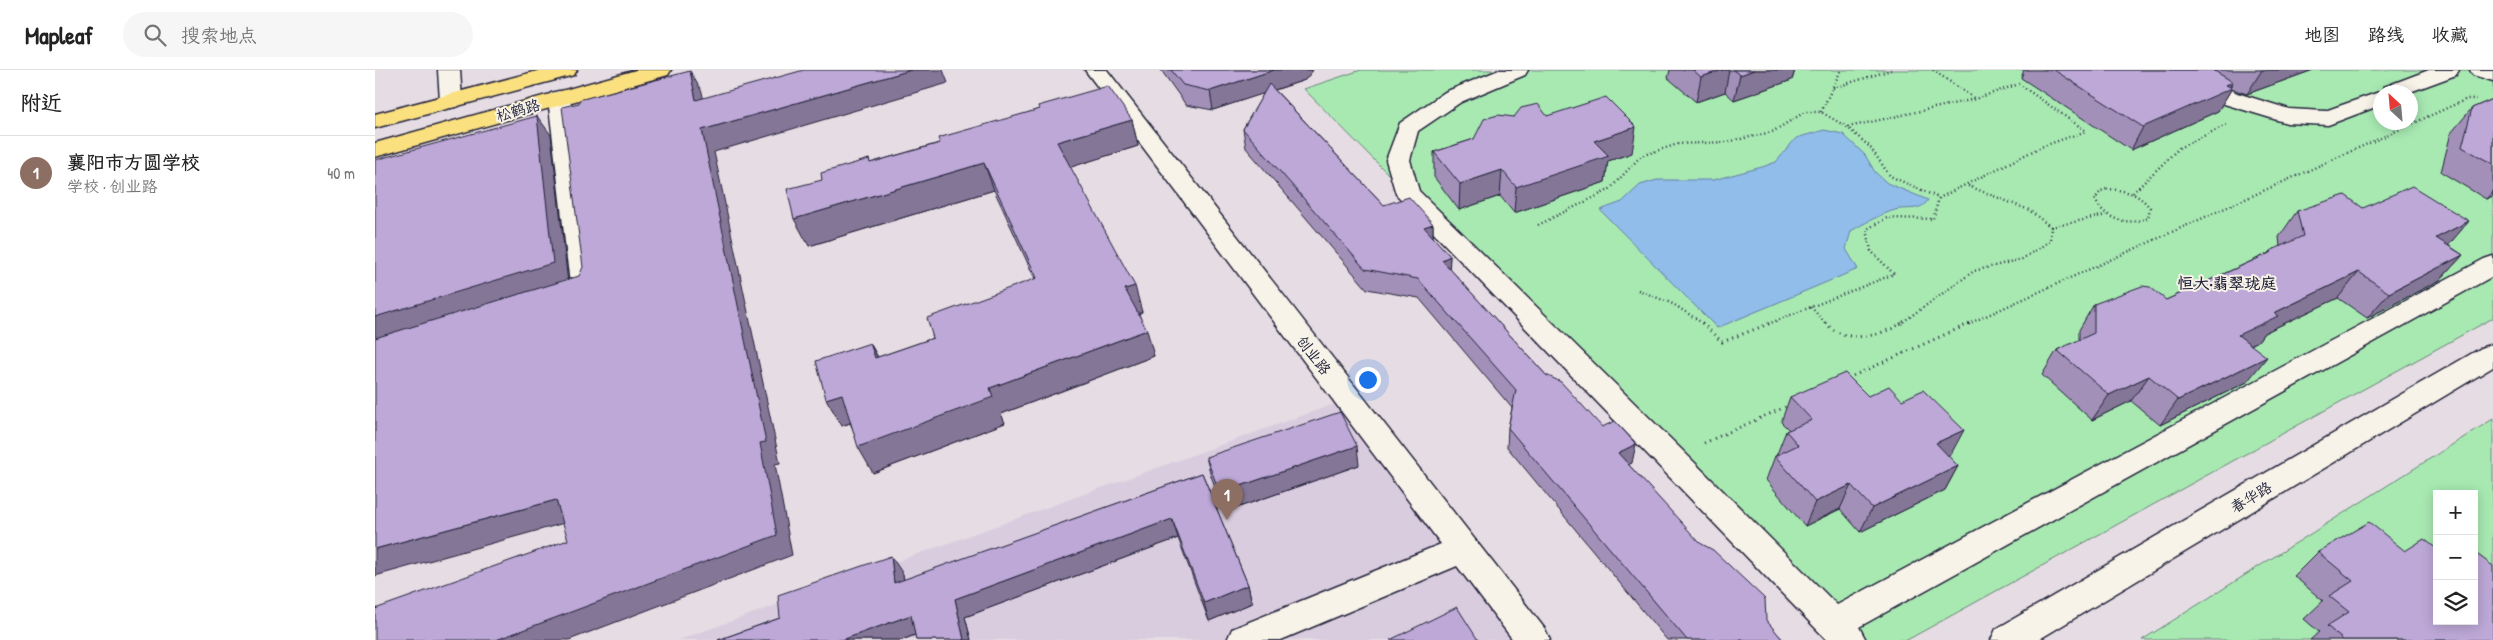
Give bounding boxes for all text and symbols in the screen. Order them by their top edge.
search box [123,12,473,57]
text: Mapleaf [25,19,93,51]
icon: search [141,21,169,49]
text: 搜索地点 [181,22,257,48]
text: 地图 [2304,22,2340,47]
text: 路线 [2368,22,2404,47]
text: 收藏 [2432,22,2468,47]
north arrow [2373,85,2418,130]
text: 附近 [20,88,62,117]
street label: 松鹤路 [493,94,543,126]
text: 襄阳市方圆学校 [67,149,200,175]
text: 1 [33,162,39,184]
text: 40 m [327,162,355,184]
text: 学校 · 创业路 [67,175,158,197]
district label: 恒大·翡翠珑庭 [2177,272,2277,294]
street label: 创业路 [1292,331,1336,379]
your location [1355,367,1381,393]
street label: 春华路 [2226,476,2276,518]
pin: 1 [1211,479,1243,520]
map controls [2433,490,2478,625]
button: + [2433,490,2478,535]
button: − [2433,535,2478,580]
button: layers [2433,580,2478,625]

